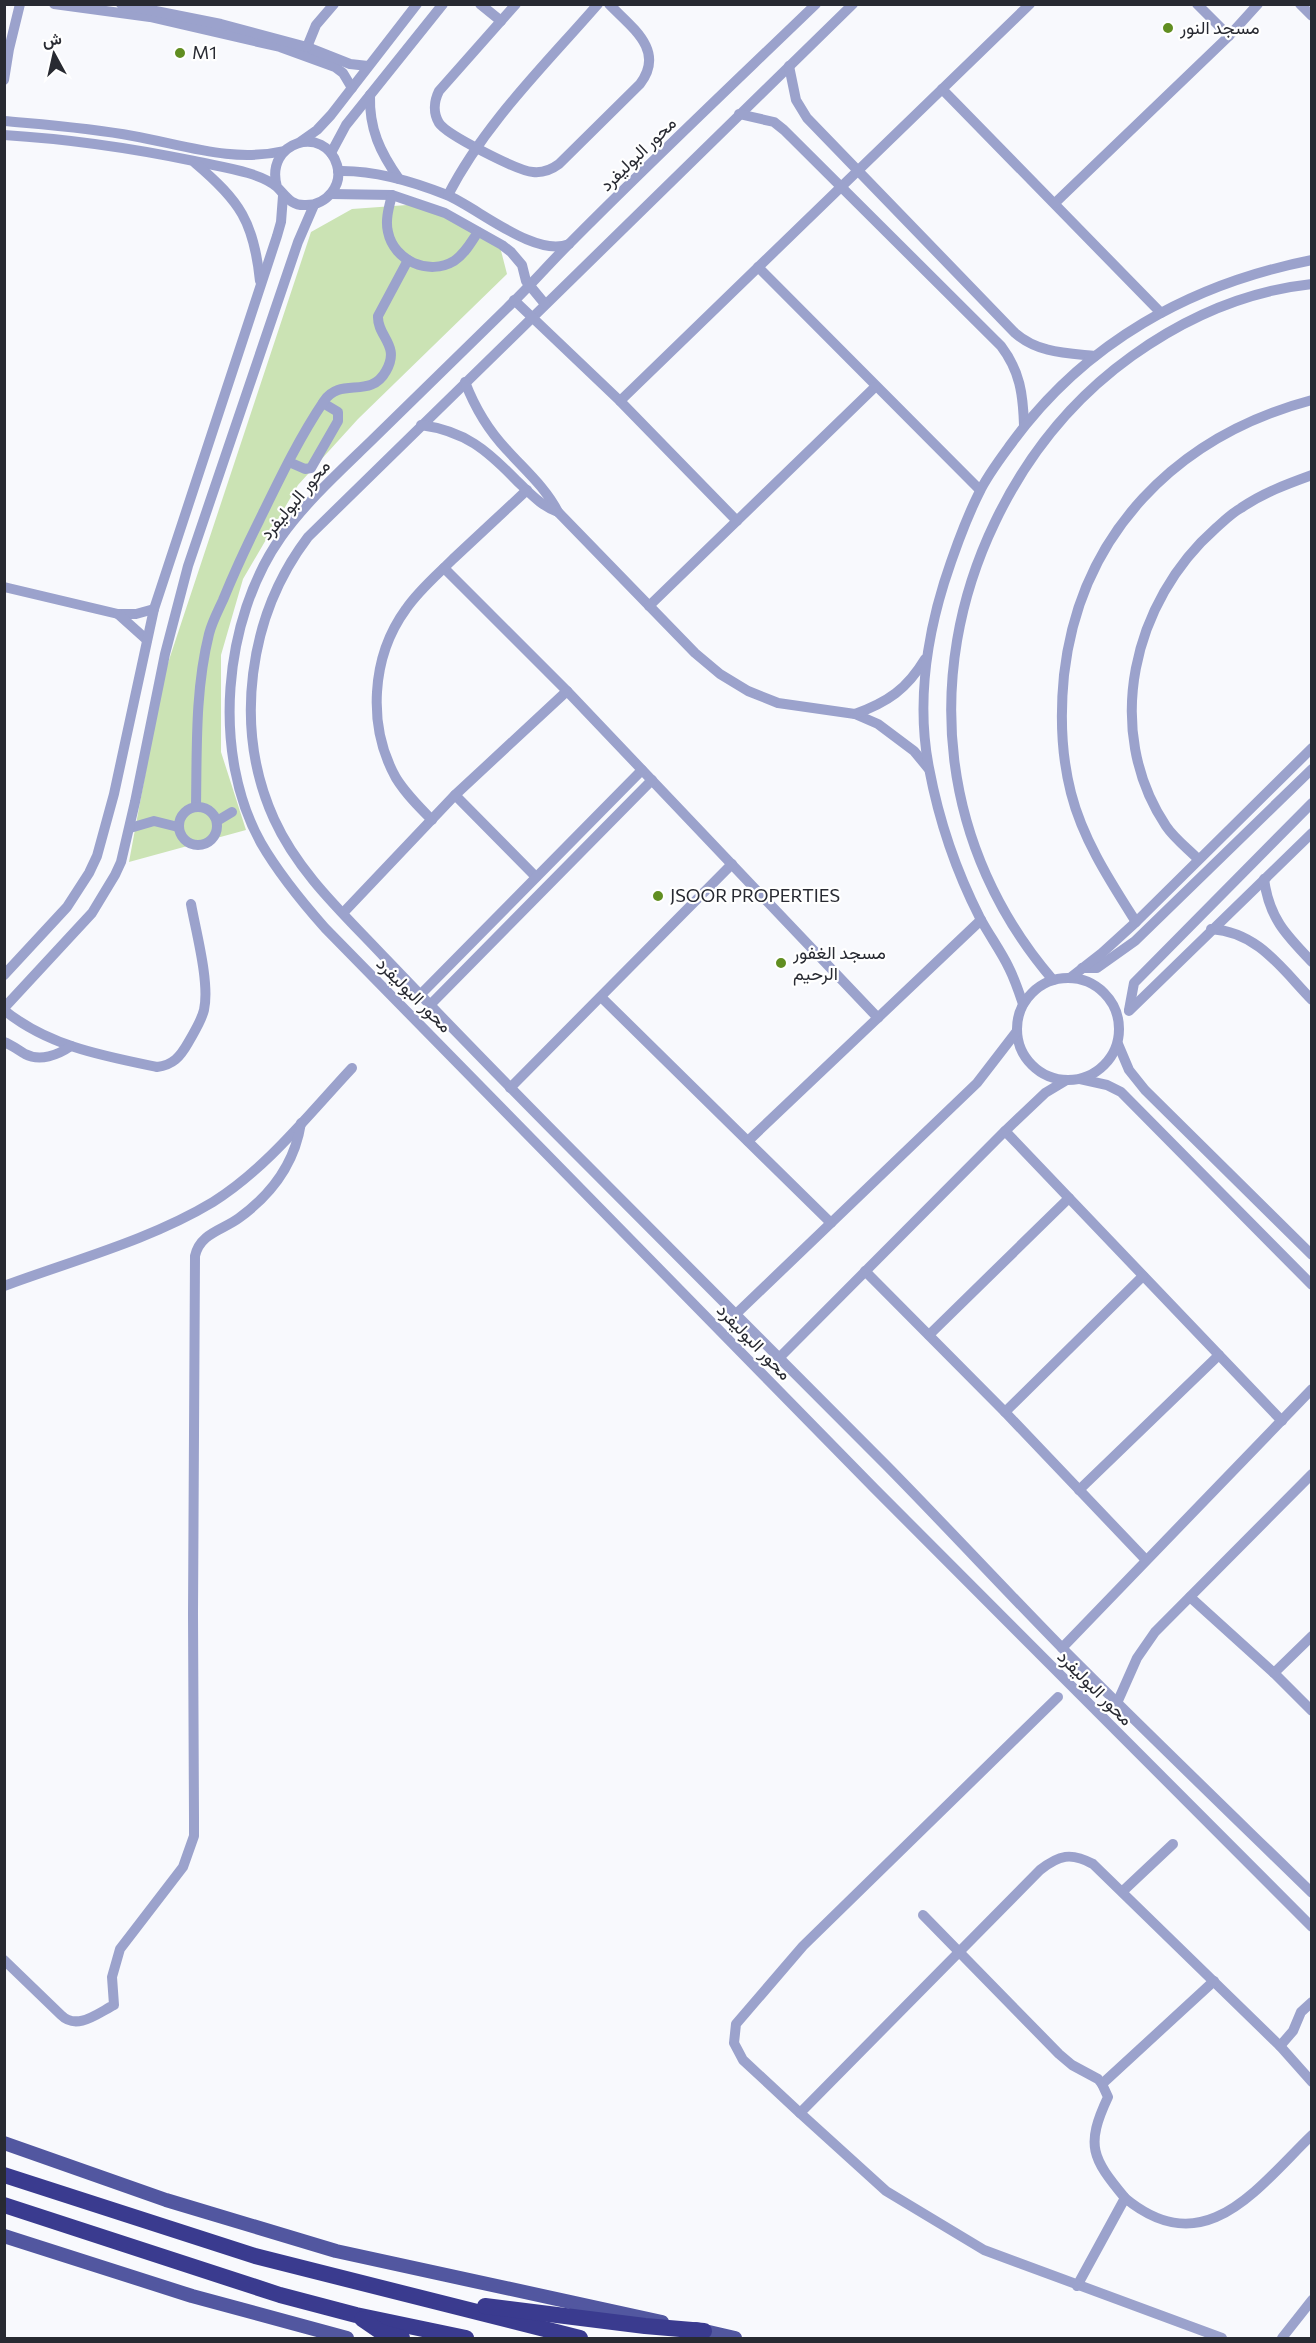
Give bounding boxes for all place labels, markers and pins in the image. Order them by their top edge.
place label: مسجد النور [1179,16,1260,39]
marker: مسجد النور [1161,21,1175,35]
place label: M1 [192,41,217,63]
marker: M1 [173,46,187,60]
place label: JSOOR PROPERTIES [670,884,840,906]
marker: JSOOR PROPERTIES [651,889,665,903]
place label: مسجد الغفور الرحيم [792,941,886,986]
marker: مسجد الغفور الرحيم [774,956,788,970]

